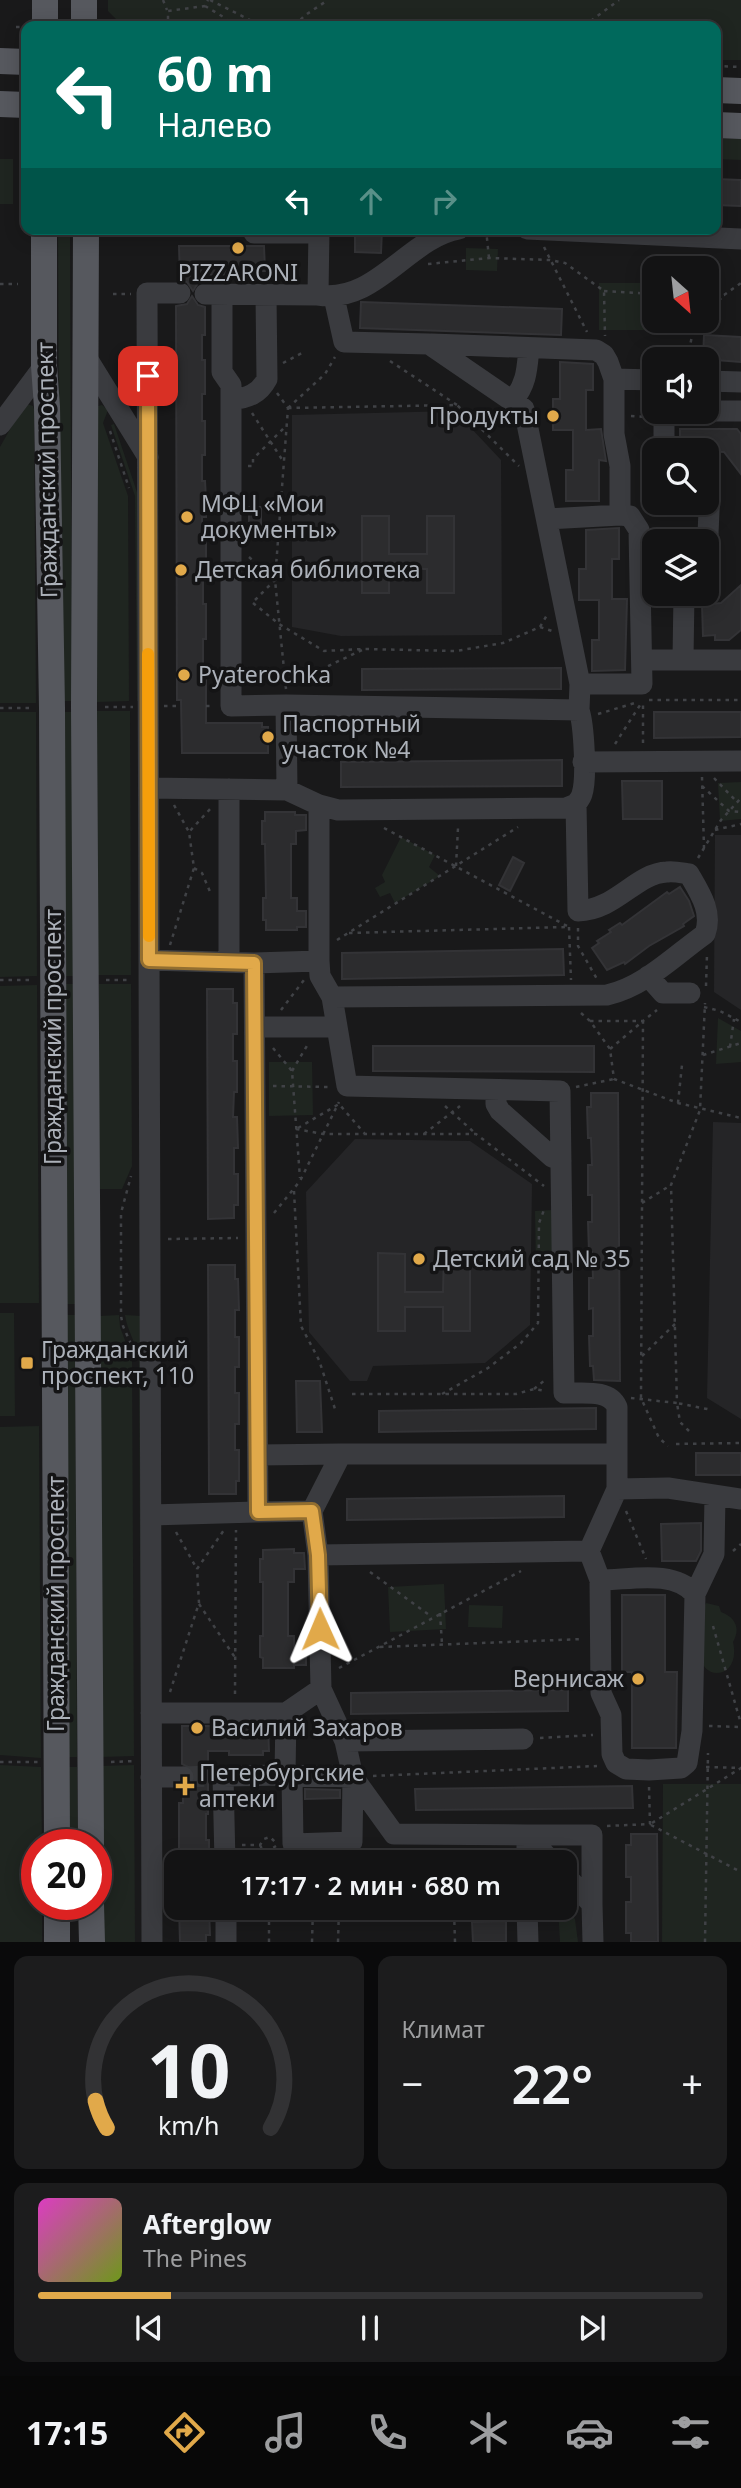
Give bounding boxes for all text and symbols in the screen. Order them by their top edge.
text: 60 m [157,40,274,106]
icon: left [42,49,133,140]
text: Налево [157,103,272,146]
icon: left [279,182,317,220]
icon: ahead [352,182,390,220]
icon: right [425,182,463,220]
marker: PIZZARONI [230,240,246,256]
place label: PIZZARONI [178,256,298,288]
north arrow [642,256,719,332]
map controls [642,256,719,606]
street label: Гражданский проспект [28,341,64,598]
pin [118,346,178,406]
button: sound [642,347,719,424]
icon: arrive [129,357,167,395]
place label: Продукты [429,399,539,431]
marker: Продукты [545,408,561,424]
button: search [642,438,719,515]
place label: МФЦ «Мои документы» [201,487,337,545]
marker: МФЦ «Мои документы» [179,509,195,525]
button: layers [642,529,719,606]
place label: Детская библиотека [195,553,420,585]
marker: Детская библиотека [173,562,189,578]
place label: Pyaterochka [198,658,331,690]
marker: Pyaterochka [176,667,192,683]
place label: Паспортный участок №4 [282,707,421,765]
marker: Паспортный участок №4 [260,729,276,745]
street label: Гражданский проспект [36,909,68,1165]
place label: Детский сад № 35 [433,1242,631,1274]
marker: Детский сад № 35 [411,1251,427,1267]
place label: Гражданский проспект, 110 [41,1333,194,1391]
marker: Гражданский проспект, 110 [19,1355,35,1371]
street label: Гражданский проспект [39,1476,71,1732]
position arrow [283,1592,357,1666]
place label: Вернисаж [513,1662,625,1694]
marker: Вернисаж [630,1671,646,1687]
place label: Василий Захаров [211,1711,403,1743]
marker: Василий Захаров [189,1720,205,1736]
place label: Петербургские аптеки [199,1756,365,1814]
marker: Петербургские аптеки [177,1778,193,1794]
speed limit sign: 20 [21,1829,112,1920]
text: 17:17 · 2 мин · 680 m [240,1867,501,1903]
text: Климат [402,2013,485,2045]
text: 10 [147,2021,230,2120]
text: 22° [511,2048,593,2119]
text: − [402,2057,423,2109]
text: + [681,2057,703,2109]
text: km/h [158,2108,220,2142]
text: Afterglow [143,2206,271,2242]
text: The Pines [143,2242,247,2274]
icon: previous [130,2309,168,2347]
icon: pause [351,2309,389,2347]
icon: next [573,2309,611,2347]
icon: directions [160,2408,209,2457]
icon: music [261,2408,310,2457]
icon: phone [363,2408,412,2457]
icon: climate [464,2408,513,2457]
icon: car [565,2408,614,2457]
icon: filters [666,2408,715,2457]
text: 17:15 [26,2411,108,2454]

